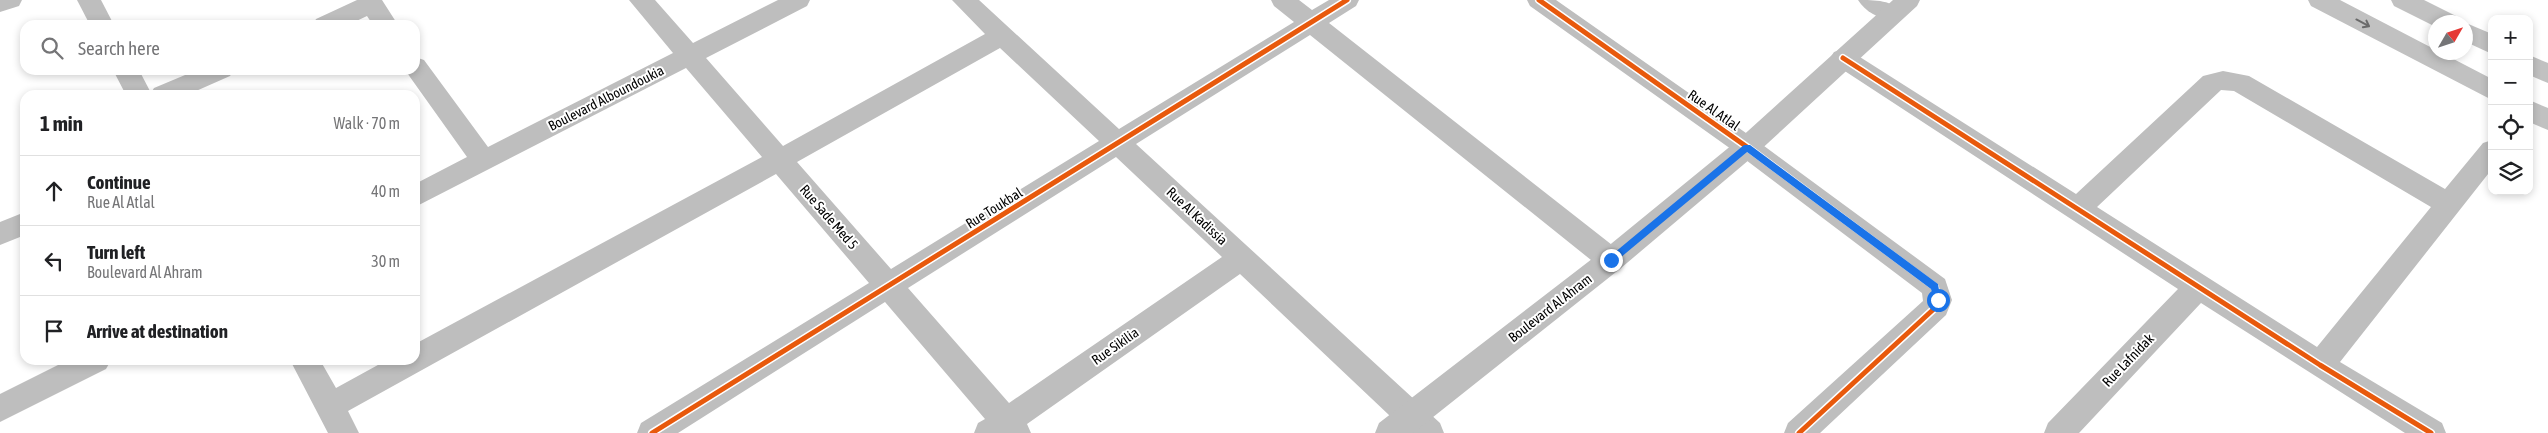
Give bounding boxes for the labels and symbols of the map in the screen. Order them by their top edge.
north arrow [2428,15,2473,60]
one-way arrow [2355,18,2370,28]
street label: Boulevard Alboundoukia [546,62,666,134]
street label: Rue Al Atlal [1685,86,1743,134]
street label: Rue Sade Med 5 [797,182,861,252]
street label: Rue Toukbal [963,184,1025,232]
street label: Rue Al Kadissia [1163,184,1231,248]
route end [1600,249,1623,272]
street label: Boulevard Al Ahram [1505,271,1595,345]
route start [1927,289,1950,312]
street label: Rue Sikilia [1088,324,1142,368]
street label: Rue Lafnidak [2099,330,2157,390]

